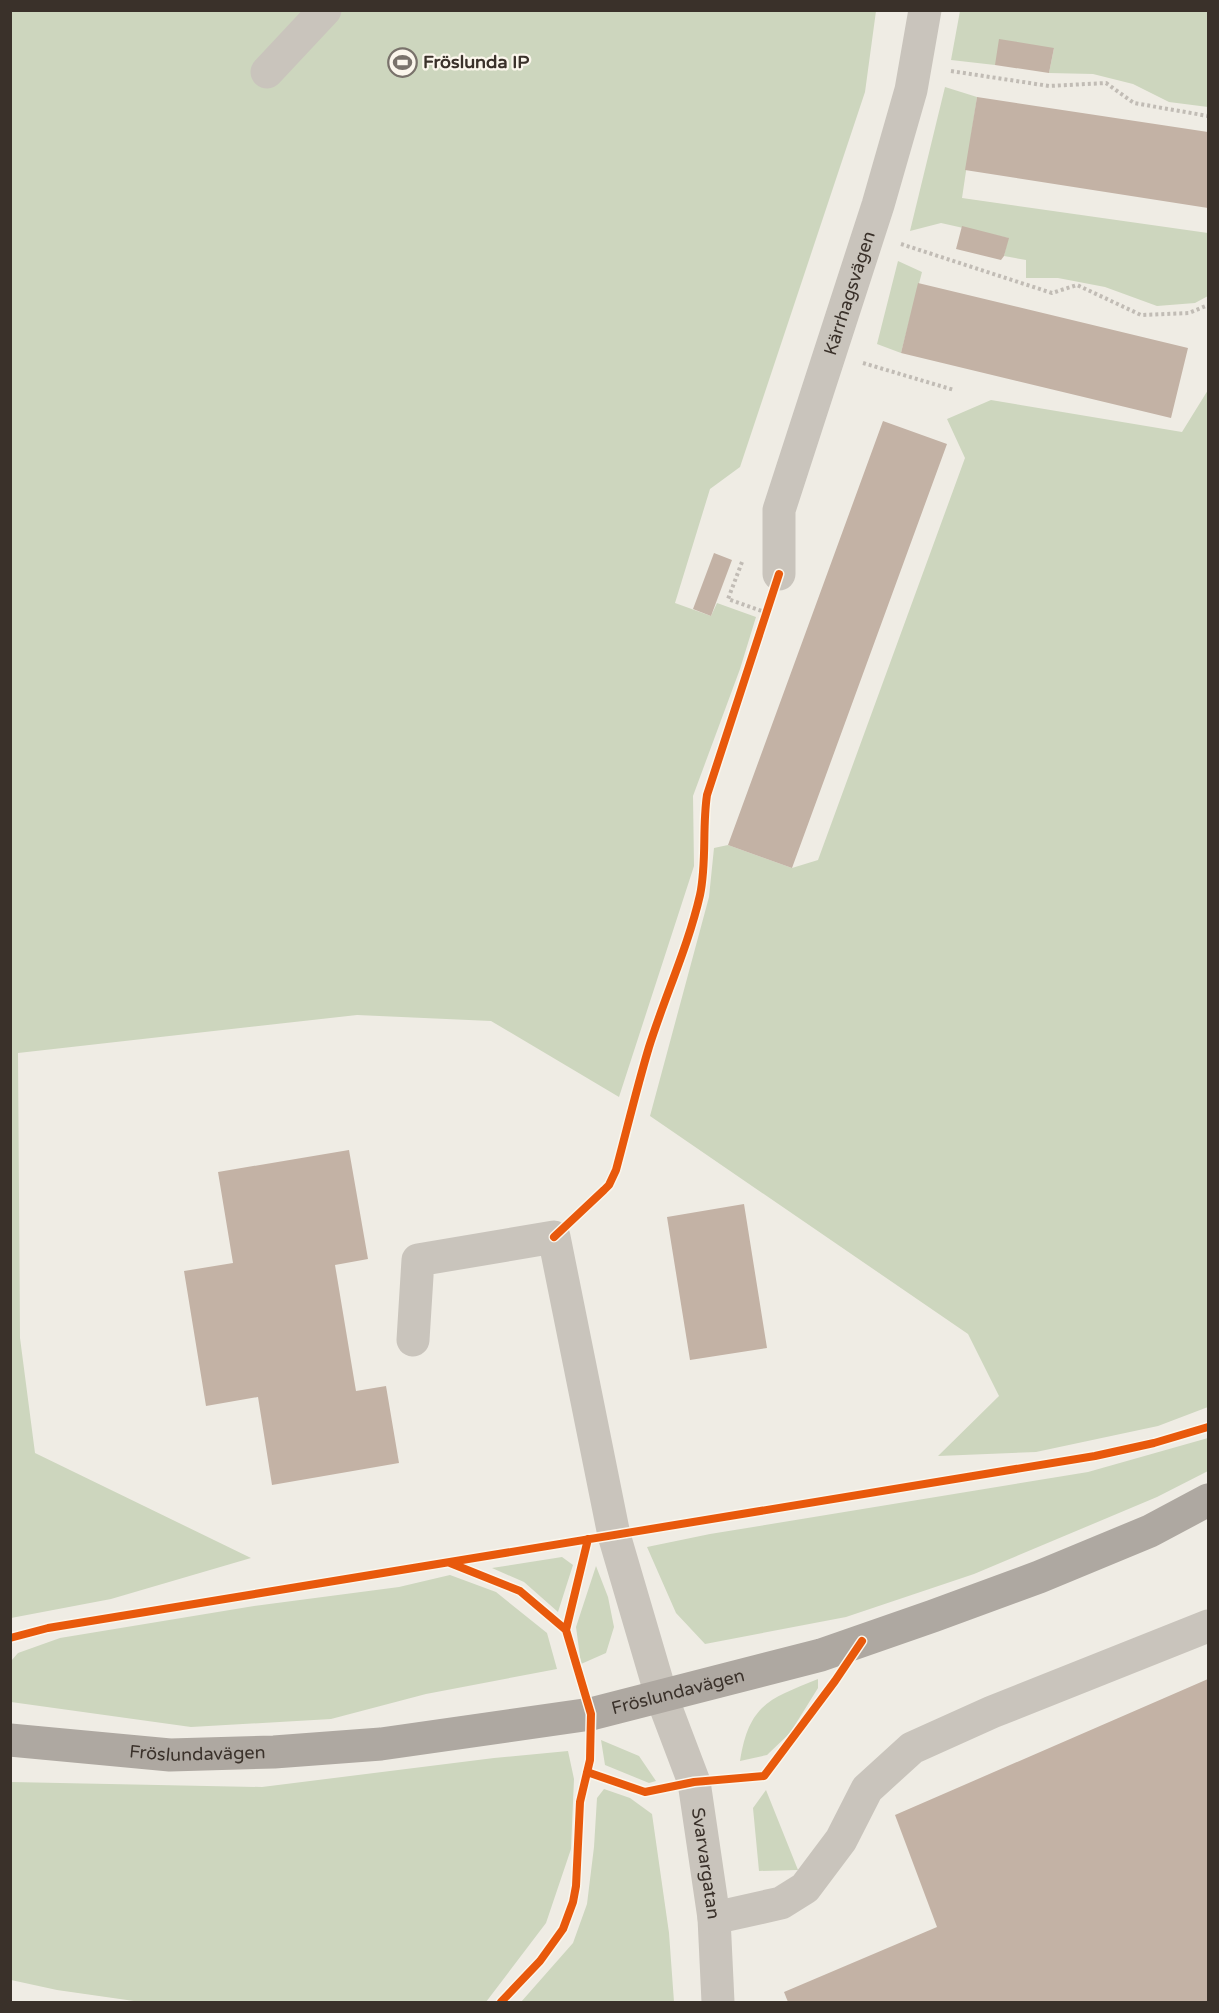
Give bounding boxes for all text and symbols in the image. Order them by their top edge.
sports icon: Fröslunda IP [386,46,418,78]
place label: Fröslunda IP [423,51,529,73]
street label: Kärrhagsvägen [819,228,880,358]
street label: Fröslundavägen [609,1664,747,1719]
street label: Fröslundavägen [128,1740,266,1766]
street label: Svarvargatan [687,1806,725,1920]

